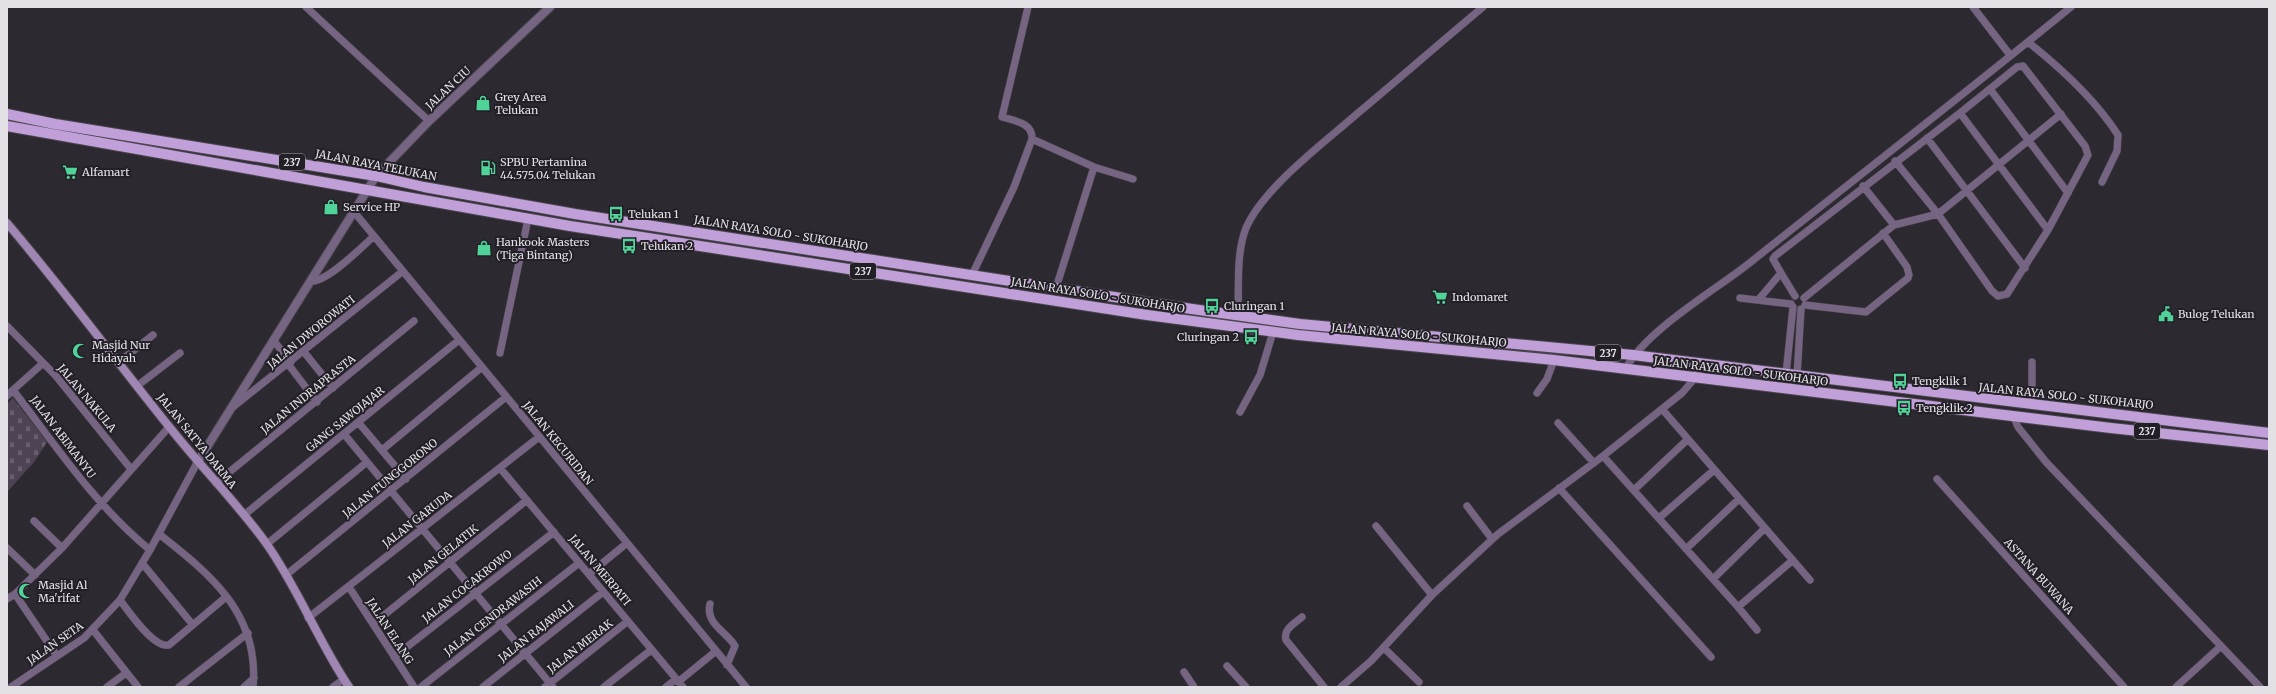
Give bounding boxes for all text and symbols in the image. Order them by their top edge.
street label: JALAN CIU [422,63,474,113]
place label: Grey Area Telukan [495,90,546,117]
shop icon: Grey Area Telukan [474,94,492,112]
street label: JALAN RAYA TELUKAN [313,146,438,184]
road number: 237 [279,154,305,170]
place label: SPBU Pertamina 44.575.04 Telukan [500,155,596,182]
fuel station icon: SPBU Pertamina 44.575.04 Telukan [479,159,497,177]
supermarket icon: Alfamart [61,163,79,181]
place label: Alfamart [81,165,130,179]
shop icon: Service HP [322,198,340,216]
place label: Service HP [343,200,400,214]
bus stop icon: Telukan 1 [607,205,625,223]
place label: Telukan 1 [628,207,679,221]
street label: JALAN RAYA SOLO - SUKOHARJO [692,212,869,254]
place label: Hankook Masters (Tiga Bintang) [496,235,589,262]
bus stop icon: Telukan 2 [620,237,638,255]
shop icon: Hankook Masters (Tiga Bintang) [475,239,493,257]
place label: Telukan 2 [641,239,693,253]
road number: 237 [850,263,876,279]
street label: JALAN RAYA SOLO - SUKOHARJO [1009,274,1186,316]
supermarket icon: Indomaret [1431,288,1449,306]
place label: Indomaret [1452,290,1509,304]
street label: JALAN DWOROWATI [264,292,358,372]
bus stop icon: Cluringan 1 [1203,297,1221,315]
place label: Cluringan 1 [1224,299,1284,313]
public building icon: Bulog Telukan [2157,305,2175,323]
place label: Bulog Telukan [2178,307,2255,321]
street label: JALAN RAYA SOLO - SUKOHARJO [1330,320,1507,350]
bus stop icon: Cluringan 2 [1242,328,1260,346]
place label: Cluringan 2 [1177,330,1239,344]
place label: Masjid Nur Hidayah [92,338,150,365]
mosque icon: Masjid Nur Hidayah [71,342,89,360]
road number: 237 [1595,345,1621,361]
street label: JALAN INDRAPRASTA [257,351,358,437]
street label: JALAN RAYA SOLO - SUKOHARJO [1652,353,1829,389]
street label: JALAN NAKULA [54,360,120,435]
bus stop icon: Tengklik 1 [1891,372,1909,390]
place label: Tengklik 1 [1912,374,1967,388]
street label: JALAN RAYA SOLO - SUKOHARJO [1977,380,2154,412]
street label: GANG SAWOJAJAR [303,383,387,455]
street label: JALAN SATYA DARMA [154,390,240,492]
street label: JALAN ABIMANYU [27,392,99,481]
street label: JALAN KECURIDAN [519,397,596,488]
bus stop icon: Tengklik 2 [1895,399,1913,417]
place label: Tengklik 2 [1916,401,1973,415]
road number: 237 [2134,423,2160,439]
street label: JALAN TUNGGORONO [339,435,440,521]
street label: JALAN GARUDA [379,487,455,551]
street label: JALAN GELATIK [404,521,481,587]
street label: JALAN MERPATI [566,531,634,608]
street label: ASTANA BUWANA [2000,534,2077,617]
street label: JALAN COCAKROWO [418,547,515,626]
street label: JALAN CENDRAWASIH [441,573,545,659]
place label: Masjid Al Ma'rifat [38,578,88,605]
mosque icon: Masjid Al Ma'rifat [17,582,35,600]
street label: JALAN ELANG [363,595,417,667]
street label: JALAN RAJAWALI [495,597,577,665]
street label: JALAN MERAK [544,616,616,676]
street label: JALAN SETA [23,618,86,668]

